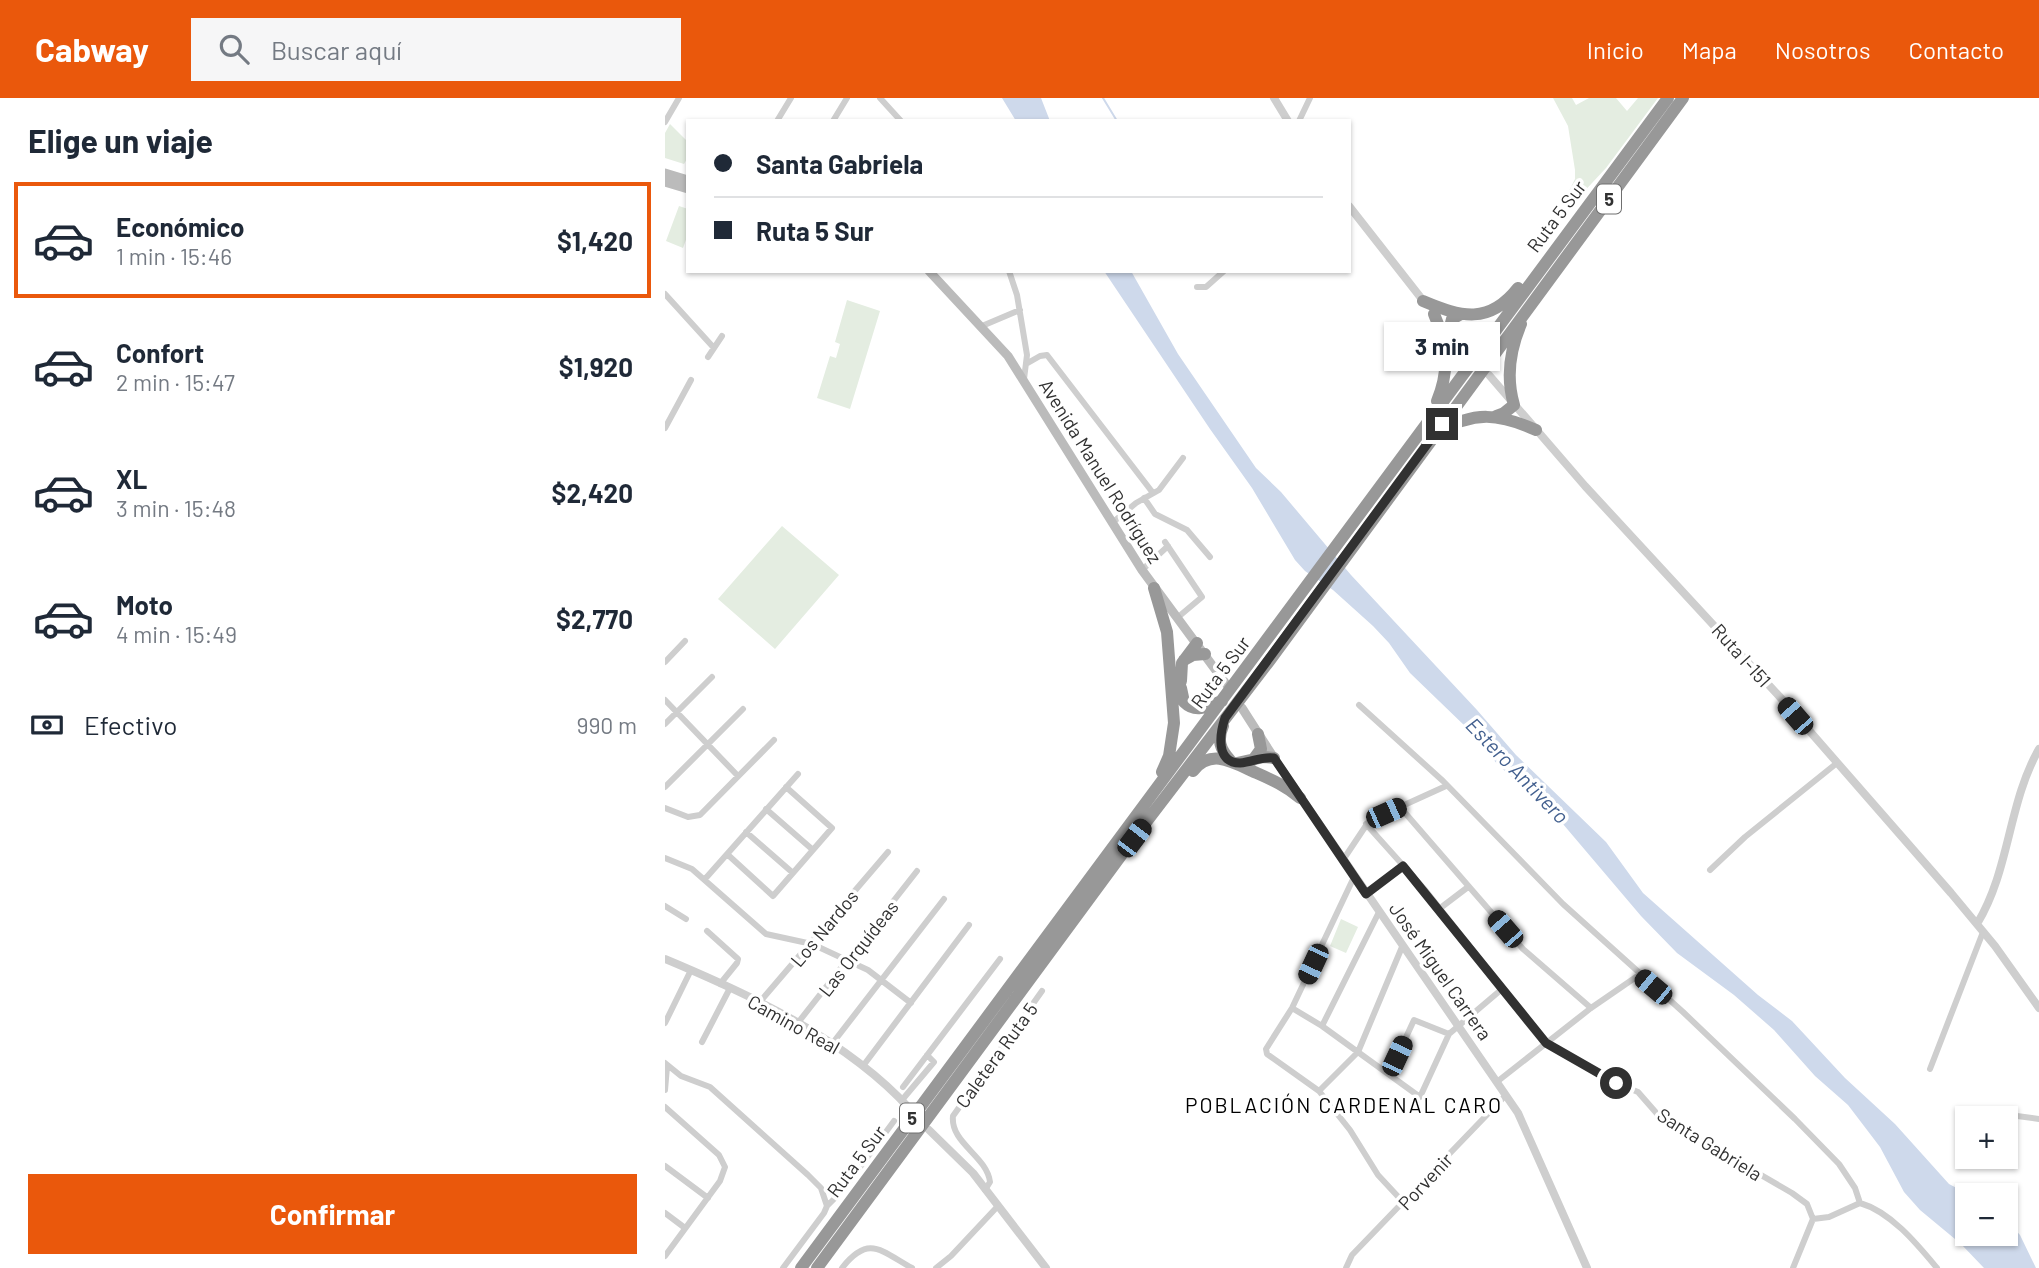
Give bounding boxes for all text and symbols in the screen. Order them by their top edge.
search box [191,18,681,81]
text: Cabway [35,29,149,69]
icon: search [215,30,253,68]
text: Buscar aquí [271,34,402,65]
text: Inicio [1587,35,1644,64]
text: Mapa [1682,35,1737,64]
text: Nosotros [1775,35,1871,64]
text: Contacto [1909,35,2004,64]
text: Elige un viaje [28,121,213,159]
text: Santa Gabriela [756,148,923,179]
street label: Ruta 5 Sur [1522,175,1591,256]
road number: 5 [1597,184,1621,214]
icon: car [32,209,95,272]
text: Económico [116,211,245,242]
text: Ruta 5 Sur [756,215,874,246]
text: $1,420 [557,225,633,256]
text: 1 min · 15:46 [116,242,232,270]
callout: 3 min [1384,322,1500,372]
text: 3 min [1415,332,1469,360]
icon: car [32,335,95,398]
text: Confort [116,337,204,368]
text: $1,920 [559,351,633,382]
text: 2 min · 15:47 [116,368,235,396]
street label: Avenida Manuel Rodríguez [1035,375,1167,567]
route end [1426,408,1458,440]
icon: car [32,461,95,524]
text: XL [116,463,147,494]
text: $2,420 [552,477,633,508]
text: 3 min · 15:48 [116,494,236,522]
icon: car [32,587,95,650]
text: Moto [116,589,173,620]
text: $2,770 [556,603,633,634]
street label: Ruta I-151 [1708,619,1776,691]
text: 4 min · 15:49 [116,620,237,648]
street label: Ruta 5 Sur [1186,631,1255,712]
car [1774,693,1817,739]
icon: cash [28,706,66,744]
text: Efectivo [84,709,177,740]
text: 990 m [576,711,637,739]
water label: Estero Antivero [1461,712,1575,828]
car [1363,795,1410,831]
car [1113,815,1156,861]
street label: Los Nardos [785,885,863,971]
street label: Las Orquídeas [813,895,903,1001]
street label: José Miguel Carrera [1385,898,1497,1044]
car [1484,906,1527,952]
car [1295,941,1332,987]
car [1631,965,1676,1009]
street label: Camino Real [744,989,844,1059]
street label: Caletera Ruta 5 [950,998,1042,1112]
car [1379,1033,1416,1079]
route start [1600,1067,1632,1099]
district label: POBLACIÓN CARDENAL CARO [1185,1092,1503,1117]
street label: Santa Gabriela [1653,1103,1767,1185]
road number: 5 [900,1104,924,1133]
map controls [1955,1106,2018,1246]
button: + [1955,1106,2018,1169]
street label: Ruta 5 Sur [822,1120,891,1201]
street label: Porvenir [1393,1148,1457,1214]
button: Confirmar [28,1174,637,1254]
button: − [1955,1183,2018,1246]

